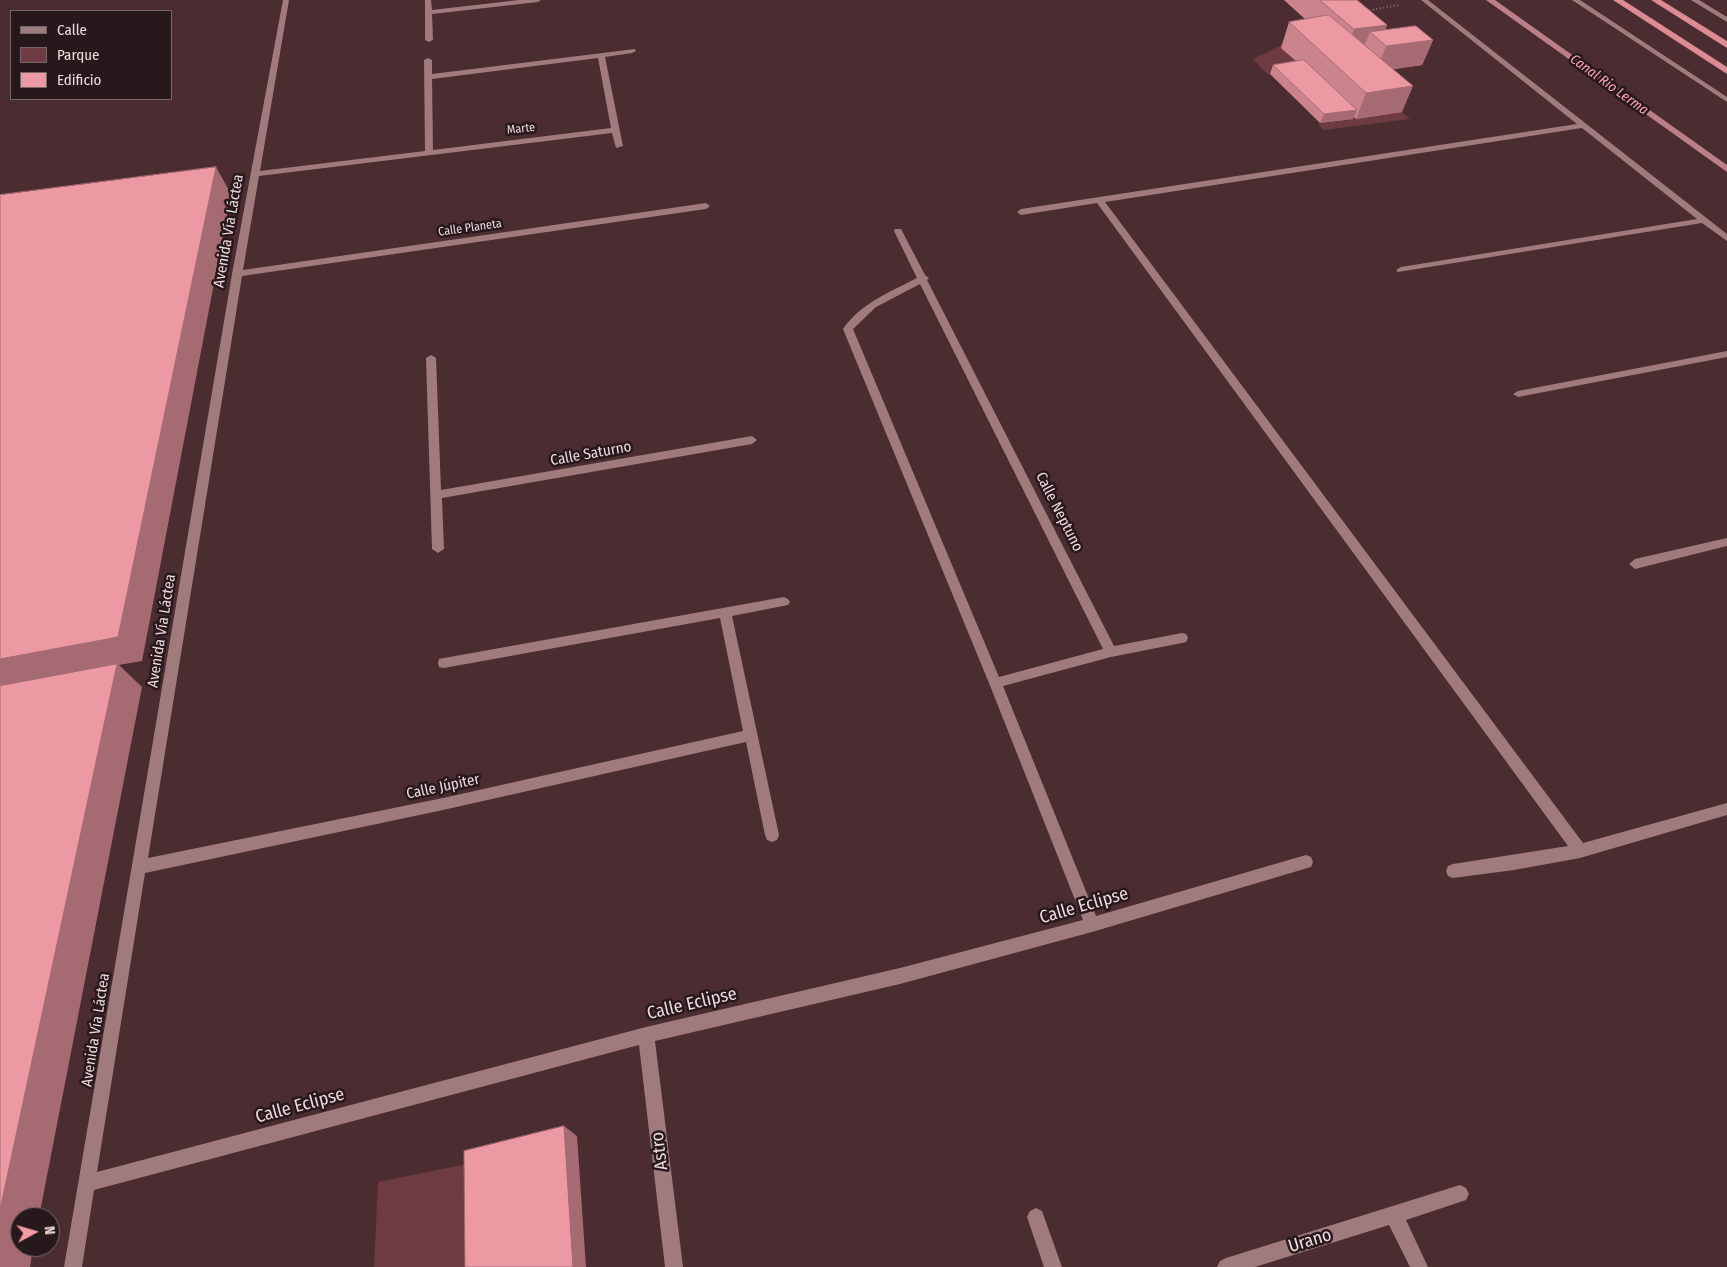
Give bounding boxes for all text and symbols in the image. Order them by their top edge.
legend [10,10,172,100]
text: Calle [57,21,87,39]
text: Parque [57,46,100,64]
water label: Canal Rio Lerma [1567,51,1651,119]
text: Edificio [57,71,102,89]
street label: Marte [506,120,536,138]
street label: Avenida Vía Láctea [210,173,248,289]
street label: Calle Planeta [437,216,503,240]
street label: Calle Saturno [549,438,633,470]
street label: Calle Neptuno [1031,469,1087,555]
street label: Avenida Vía Láctea [144,573,180,689]
street label: Calle Júpiter [405,770,481,804]
street label: Calle Eclipse [1037,883,1131,929]
street label: Avenida Vía Láctea [78,972,114,1088]
street label: Calle Eclipse [645,983,739,1025]
street label: Calle Eclipse [253,1084,347,1128]
street label: Astro [647,1131,673,1171]
north arrow [10,1207,60,1257]
street label: Urano [1286,1224,1334,1258]
text: N [41,1225,58,1236]

